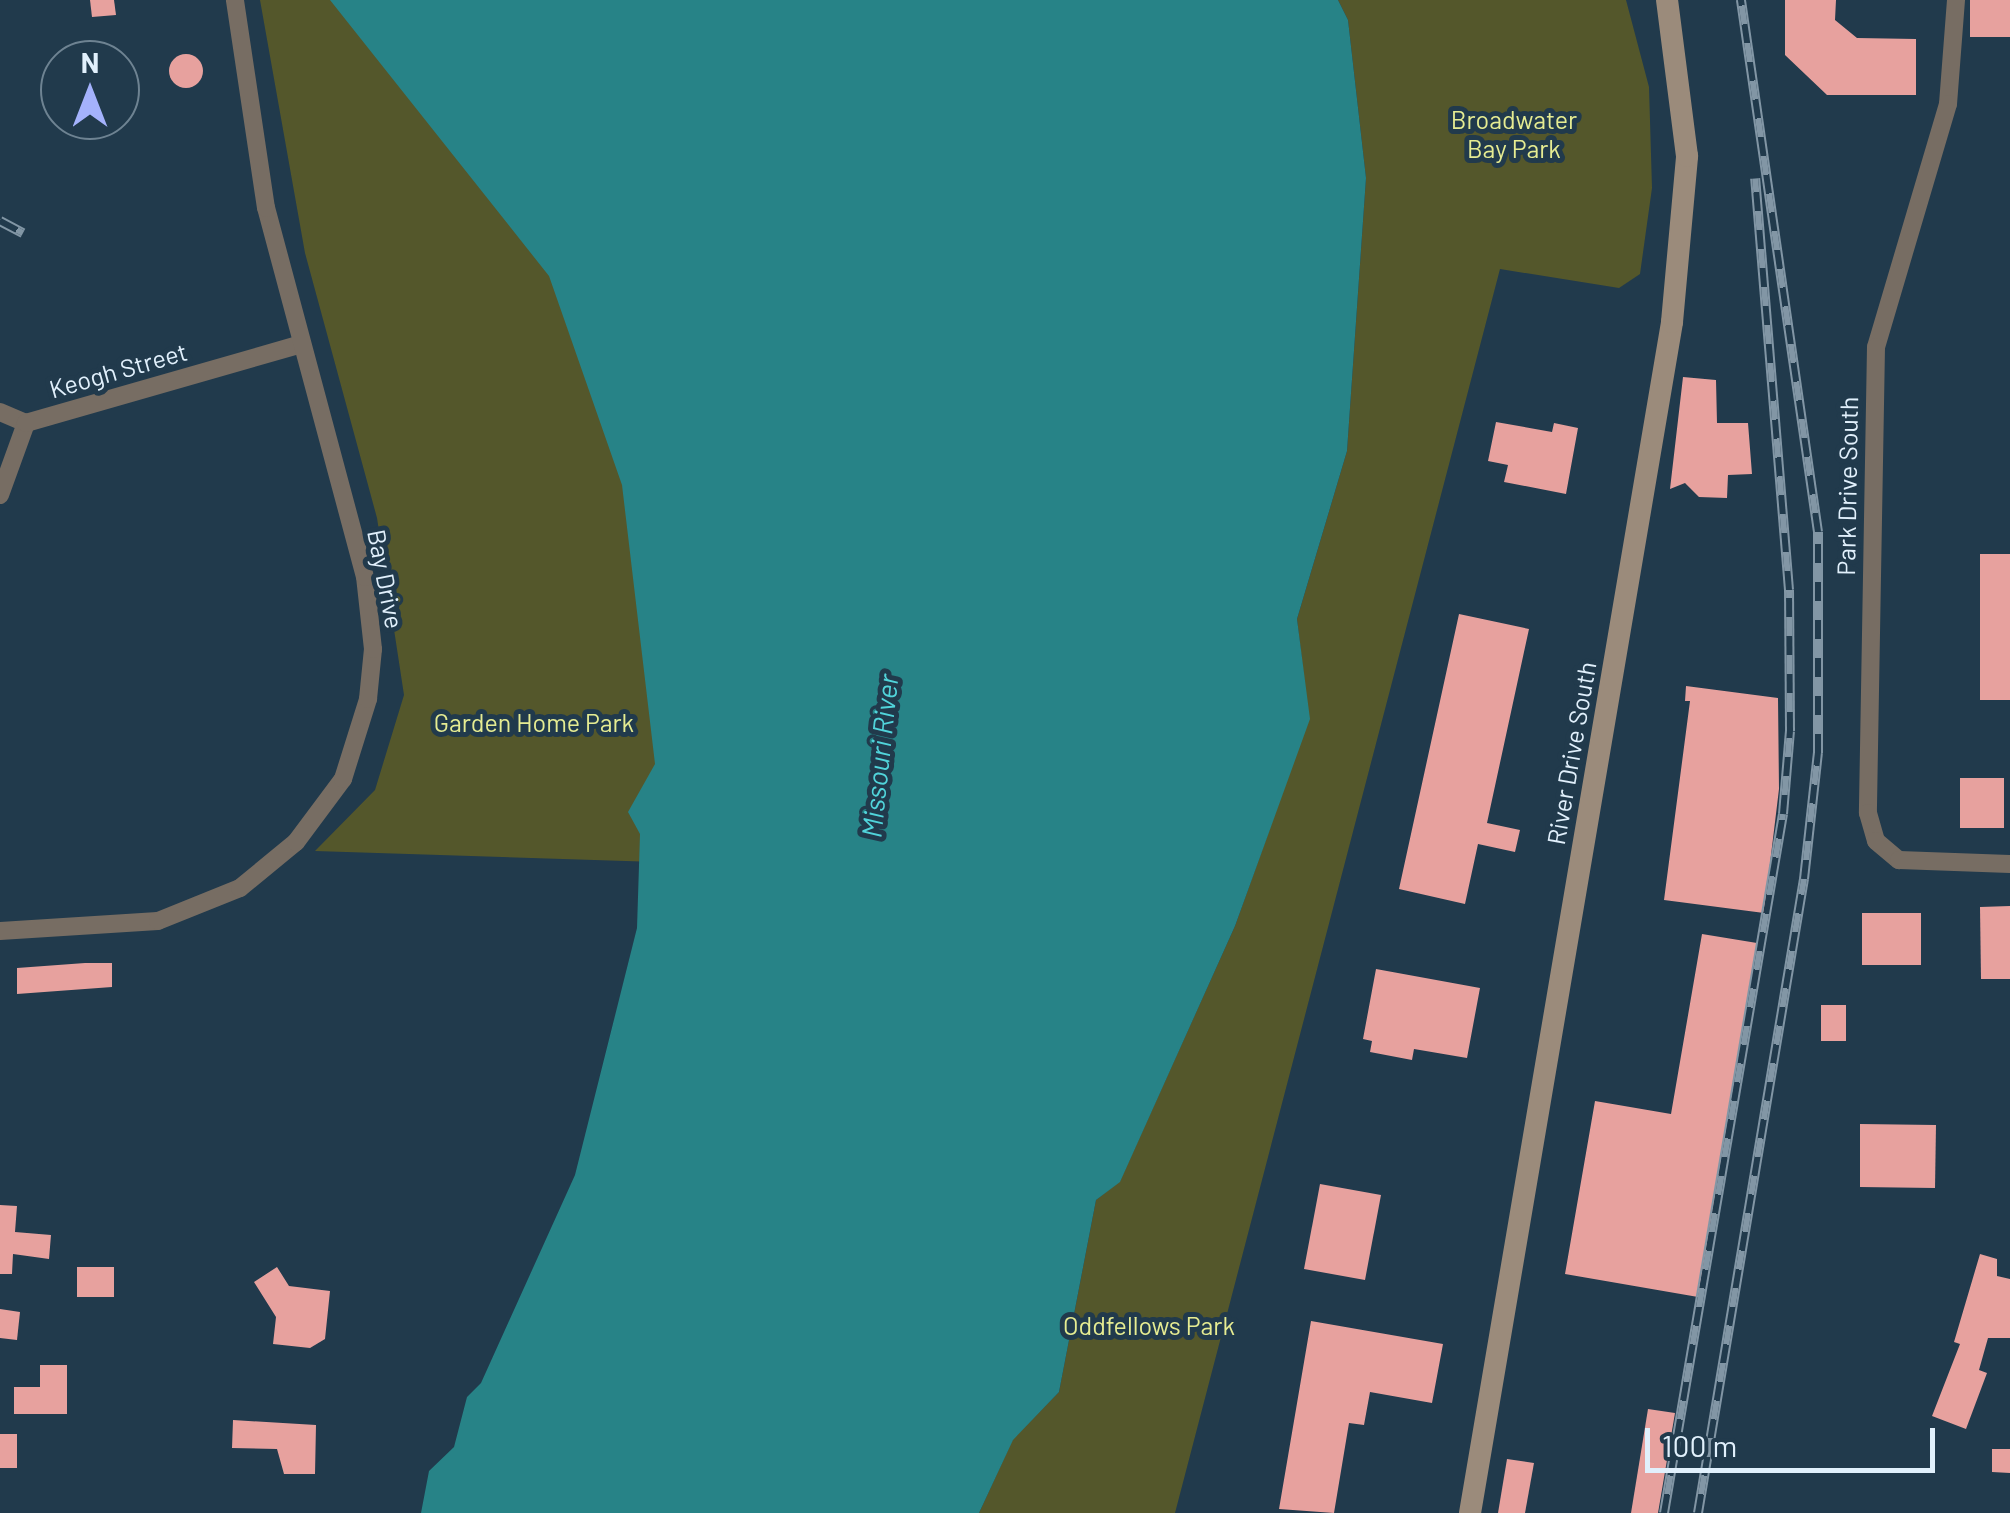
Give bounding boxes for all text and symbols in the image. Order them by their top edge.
north arrow [40,40,140,140]
text: N [81,45,99,79]
park label: Broadwater Bay Park [1451,105,1577,164]
street label: Keogh Street [46,336,190,404]
street label: Park Drive South [1830,396,1864,576]
street label: Bay Drive [362,527,410,631]
street label: River Drive South [1540,659,1602,847]
water label: Missouri River [854,673,904,839]
park label: Garden Home Park [434,707,634,737]
park label: Oddfellows Park [1063,1310,1235,1340]
scale bar [1650,1408,1940,1470]
text: 100 m [1662,1427,1737,1463]

